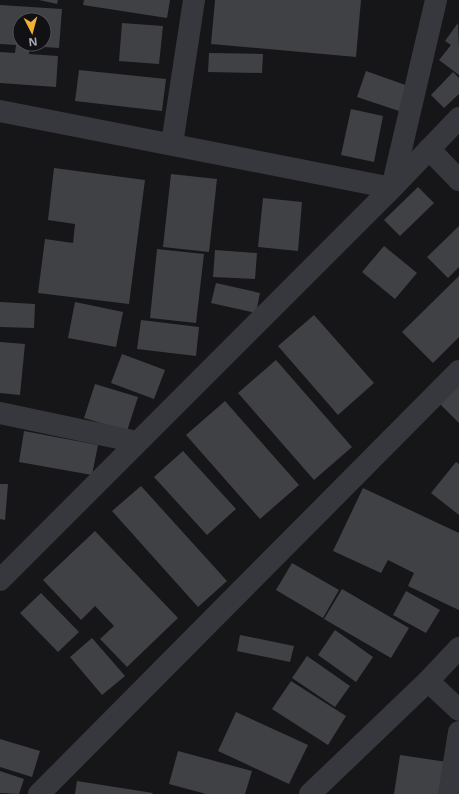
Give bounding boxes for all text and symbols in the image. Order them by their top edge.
north arrow [12,12,52,52]
text: N [28,35,38,50]

